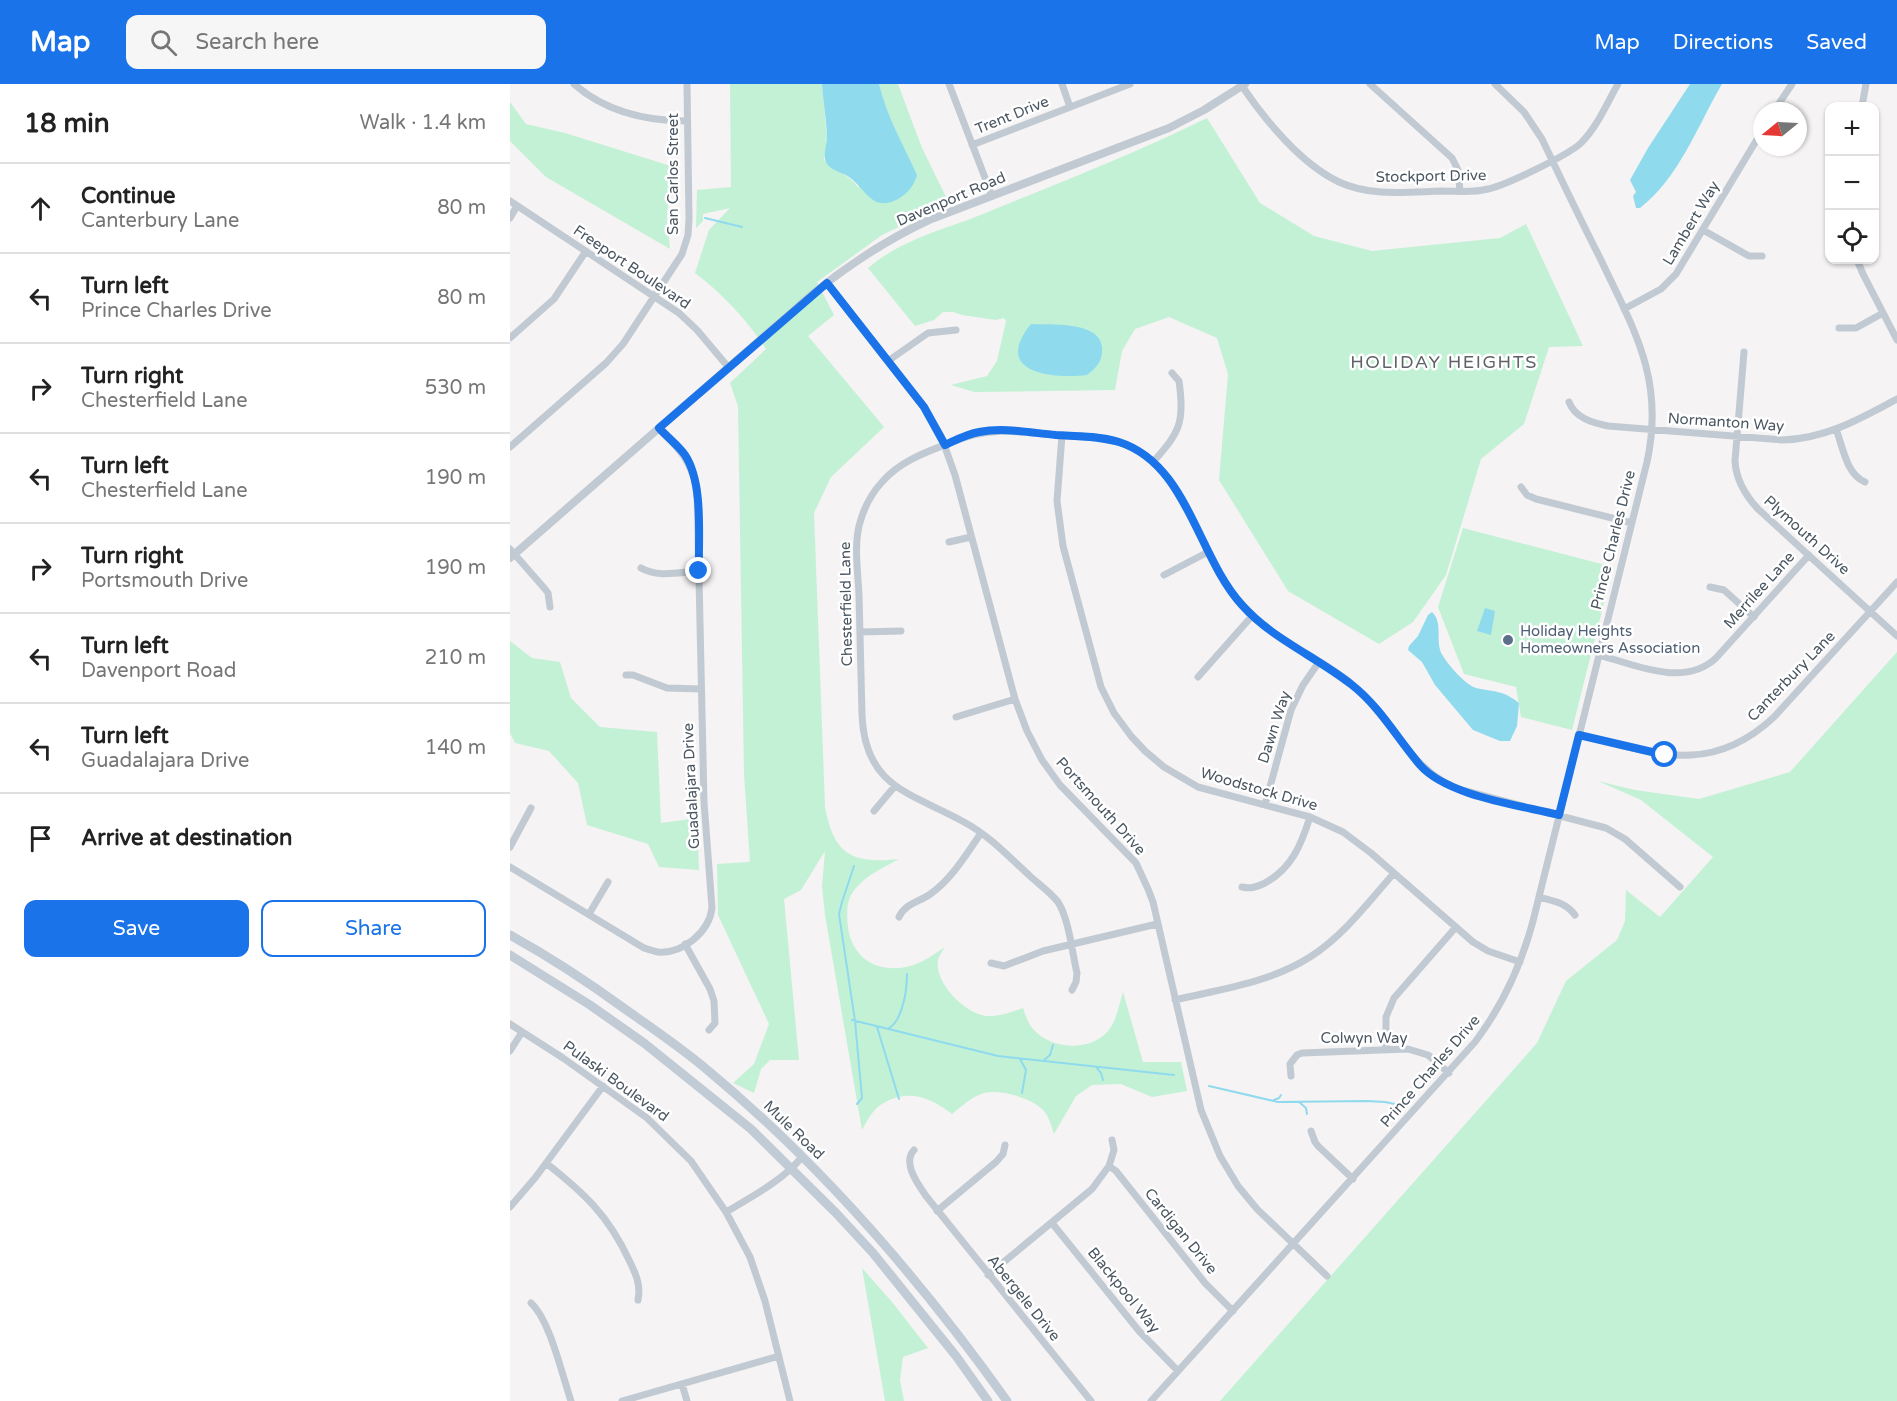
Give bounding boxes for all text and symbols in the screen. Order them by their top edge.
search box [126,15,546,69]
text: Map [30,25,90,59]
icon: search [147,26,180,59]
text: Search here [195,29,319,55]
text: Map [1594,30,1640,55]
text: Directions [1673,30,1773,55]
text: Saved [1806,30,1867,55]
street label: Trent Drive [973,92,1051,138]
north arrow [1753,102,1807,156]
map controls [1825,102,1879,264]
button: + [1825,102,1879,156]
text: 18 min [24,108,110,139]
text: Walk · 1.4 km [359,111,486,135]
street label: San Carlos Street [664,113,682,235]
button: − [1825,156,1879,210]
street label: Stockport Drive [1375,166,1487,186]
street label: Davenport Road [894,168,1008,230]
street label: Lambert Way [1659,178,1723,268]
text: Continue [81,183,176,209]
icon: ahead [24,192,57,225]
text: 80 m [437,196,486,220]
text: Canterbury Lane [81,209,239,233]
button: locate [1825,210,1879,264]
street label: Freeport Boulevard [570,221,694,313]
text: Turn left [81,273,169,299]
icon: left [24,282,57,315]
text: 80 m [437,286,486,310]
text: Prince Charles Drive [81,299,272,323]
district label: HOLIDAY HEIGHTS [1350,351,1538,373]
text: Turn right [81,363,183,389]
icon: right [24,372,57,405]
text: 530 m [425,376,486,400]
text: Chesterfield Lane [81,389,248,413]
street label: Normanton Way [1667,409,1785,435]
text: Turn left [81,453,169,479]
icon: left [24,462,57,495]
text: 190 m [425,466,486,490]
street label: Prince Charles Drive [1587,468,1639,612]
text: Chesterfield Lane [81,479,248,503]
street label: Plymouth Drive [1760,492,1854,578]
street label: Chesterfield Lane [836,541,856,667]
text: Turn right [81,543,183,569]
street label: Merrilee Lane [1720,548,1798,632]
icon: right [24,552,57,585]
text: 190 m [425,556,486,580]
route end [685,557,711,583]
text: Portsmouth Drive [81,569,248,593]
place label: Holiday Heights Homeowners Association [1520,622,1700,657]
street label: Canterbury Lane [1743,627,1839,725]
text: Turn left [81,633,169,659]
marker: Holiday Heights Homeowners Association [1501,633,1515,647]
icon: left [24,642,57,675]
text: 210 m [425,646,486,670]
text: Davenport Road [81,659,236,683]
street label: Dawn Way [1254,688,1294,766]
street label: Guadalajara Drive [679,722,703,850]
text: Turn left [81,723,169,749]
icon: left [24,732,57,765]
text: 140 m [425,736,486,760]
route start [1651,741,1677,767]
text: Guadalajara Drive [81,749,249,773]
street label: Portsmouth Drive [1052,753,1150,859]
street label: Woodstock Drive [1198,764,1320,814]
icon: arrive [24,822,57,855]
text: Arrive at destination [81,825,292,851]
button: Save [24,900,249,957]
button: Share [261,900,486,957]
street label: Prince Charles Drive [1376,1011,1484,1131]
street label: Colwyn Way [1321,1029,1407,1047]
street label: Pulaski Boulevard [560,1037,672,1125]
street label: Mule Road [760,1097,828,1163]
street label: Cardigan Drive [1141,1184,1221,1278]
street label: Blackpool Way [1084,1244,1164,1336]
street label: Abergele Drive [984,1251,1064,1345]

